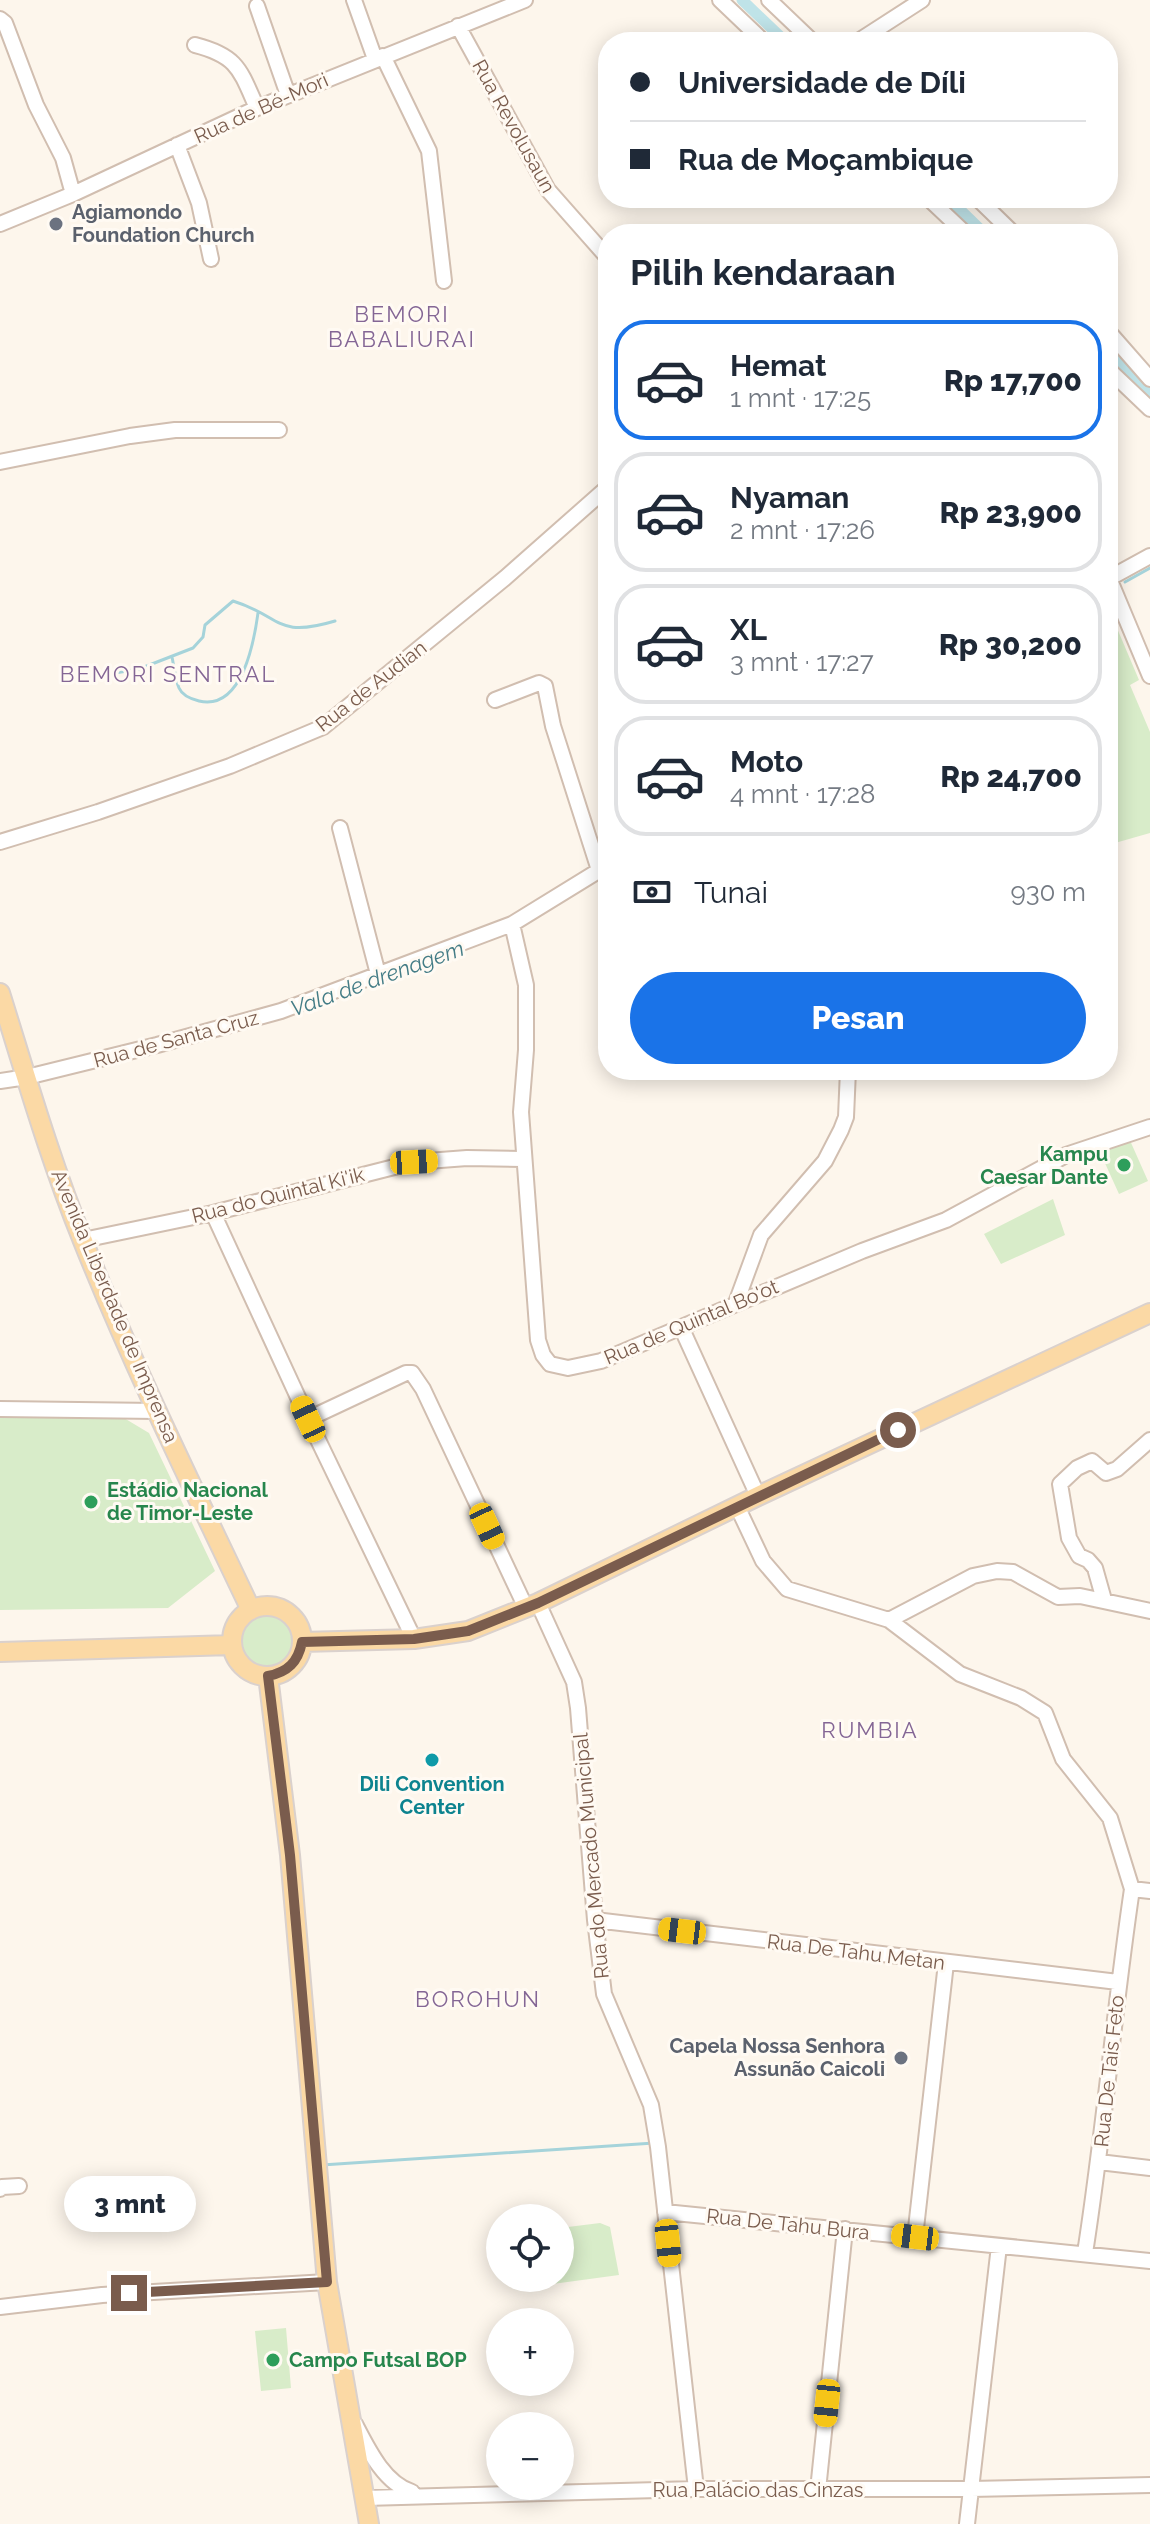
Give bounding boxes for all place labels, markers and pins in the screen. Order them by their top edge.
place label: Agiamondo Foundation Church [72,200,255,247]
marker: Agiamondo Foundation Church [47,215,65,233]
place label: Kampu Caesar Dante [980,1142,1108,1189]
marker: Kampu Caesar Dante [1115,1156,1133,1174]
place label: Estádio Nacional de Timor-Leste [107,1478,269,1525]
marker: Estádio Nacional de Timor-Leste [82,1493,100,1511]
marker: Dili Convention Center [423,1751,441,1769]
place label: Dili Convention Center [360,1772,504,1819]
place label: Capela Nossa Senhora Assunão Caicoli [670,2034,885,2081]
marker: Capela Nossa Senhora Assunão Caicoli [892,2049,910,2067]
place label: Campo Futsal BOP [289,2348,467,2372]
marker: Campo Futsal BOP [264,2351,282,2369]

